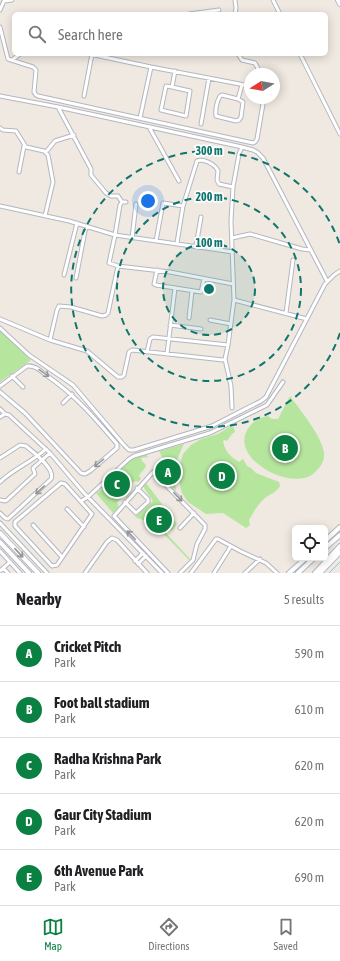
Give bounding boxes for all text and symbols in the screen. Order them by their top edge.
search box [12,12,328,56]
icon: search [26,23,48,45]
text: Search here [58,26,123,43]
north arrow [244,68,280,104]
text: 300 m [195,144,223,158]
text: 200 m [195,190,223,204]
your location [138,191,158,211]
text: 100 m [195,236,223,250]
centre of rings [202,282,216,296]
one-way arrow [38,369,49,377]
pin: B [272,433,298,463]
pin: A [155,457,181,487]
one-way arrow [94,459,105,468]
pin: D [209,461,235,491]
pin: C [104,469,130,499]
one-way arrow [35,485,45,494]
one-way arrow [174,492,183,502]
pin: E [146,505,172,535]
map controls [292,525,328,561]
button: locate [292,525,328,561]
one-way arrow [127,530,136,540]
one-way arrow [14,548,24,558]
text: Nearby [16,589,62,609]
text: 5 results [284,592,324,607]
text: Cricket Pitch [54,638,121,655]
text: A [26,646,32,661]
text: 590 m [295,646,324,661]
text: Park [54,655,76,670]
text: Foot ball stadium [54,694,150,711]
text: B [26,702,32,717]
text: 610 m [295,702,324,717]
text: Park [54,711,76,726]
text: Radha Krishna Park [54,750,161,767]
text: C [26,758,32,773]
text: 620 m [295,758,324,773]
text: Park [54,767,76,782]
text: Gaur City Stadium [54,806,152,823]
text: D [25,814,33,829]
text: 620 m [295,814,324,829]
text: Park [54,823,76,838]
text: 6th Avenue Park [54,862,143,879]
text: E [26,870,32,885]
text: 690 m [295,870,324,885]
text: Park [54,879,76,894]
tab: Map [42,916,64,952]
tab: Directions [148,916,189,952]
tab: Saved [274,916,298,952]

